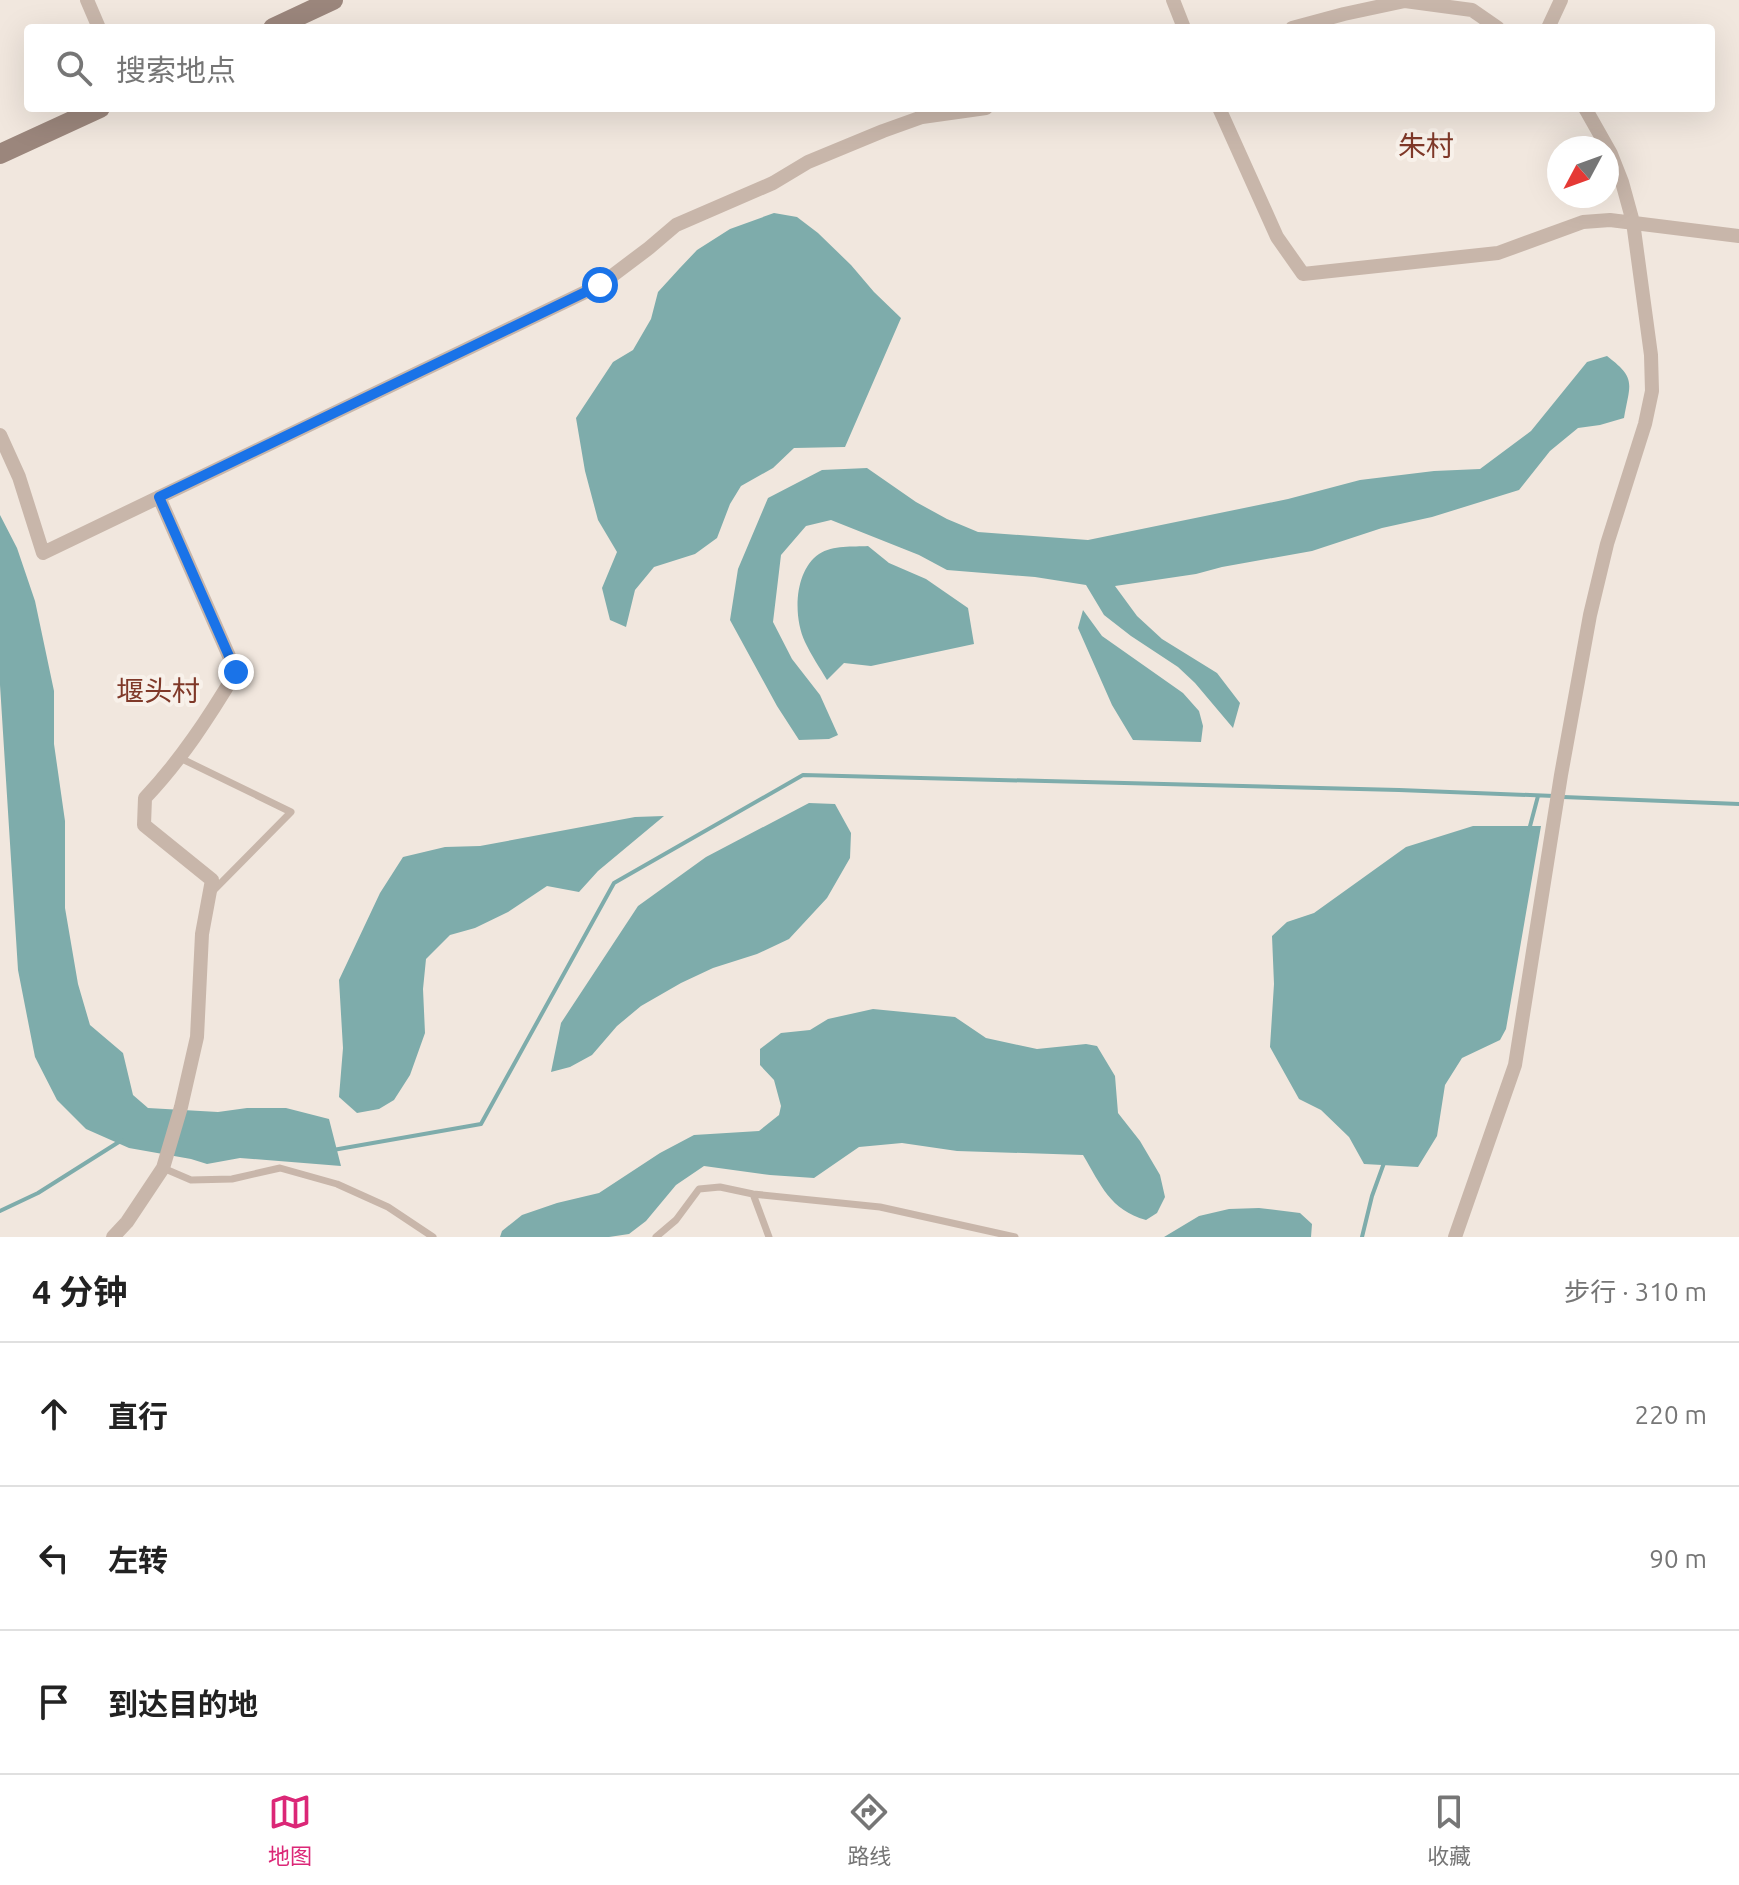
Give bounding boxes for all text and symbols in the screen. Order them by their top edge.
search box [24,24,1715,112]
icon: search [52,46,96,90]
text: 搜索地点 [116,53,236,87]
district label: 朱村 [1398,130,1454,161]
north arrow [1547,136,1619,208]
route start [582,267,618,303]
route end [218,654,254,690]
district label: 堰头村 [116,675,200,706]
text: 4 分钟 [32,1272,127,1310]
text: 步行 · 310 m [1564,1277,1707,1306]
icon: ahead [32,1392,76,1436]
text: 直行 [108,1399,168,1433]
text: 220 m [1635,1400,1707,1429]
icon: left [32,1536,76,1580]
text: 左转 [108,1543,168,1577]
text: 90 m [1649,1544,1707,1573]
icon: arrive [32,1680,76,1724]
text: 到达目的地 [108,1687,258,1721]
tab: 地图 [268,1790,312,1870]
tab: 路线 [847,1790,891,1870]
tab: 收藏 [1427,1790,1471,1870]

